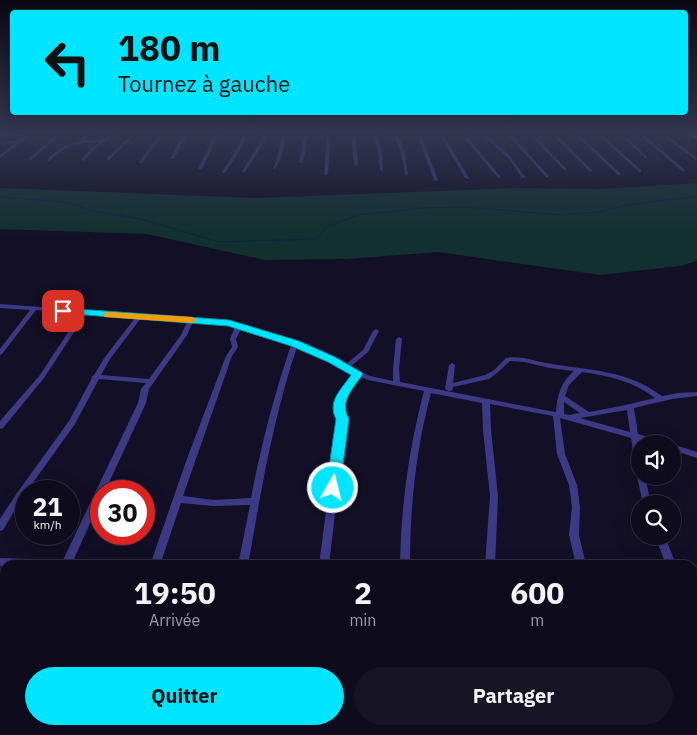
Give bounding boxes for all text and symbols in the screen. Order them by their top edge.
text: 180 m [118,25,221,71]
icon: left [35,30,100,95]
text: Tournez à gauche [118,69,290,98]
pin [42,290,84,332]
icon: arrive [49,297,77,325]
map controls [631,435,681,545]
button: sound [631,435,681,485]
position arrow [306,461,358,513]
speed limit sign: 30 [90,480,155,545]
text: 21 [32,490,63,523]
button: search [631,495,681,545]
text: km/h [33,517,62,532]
text: 19:50 [134,573,216,612]
text: 2 [354,573,372,612]
text: 600 [510,573,564,612]
text: Arrivée [149,610,200,630]
text: min [349,610,376,630]
text: m [530,610,544,630]
button: Quitter [25,667,344,725]
button: Partager [354,667,673,725]

